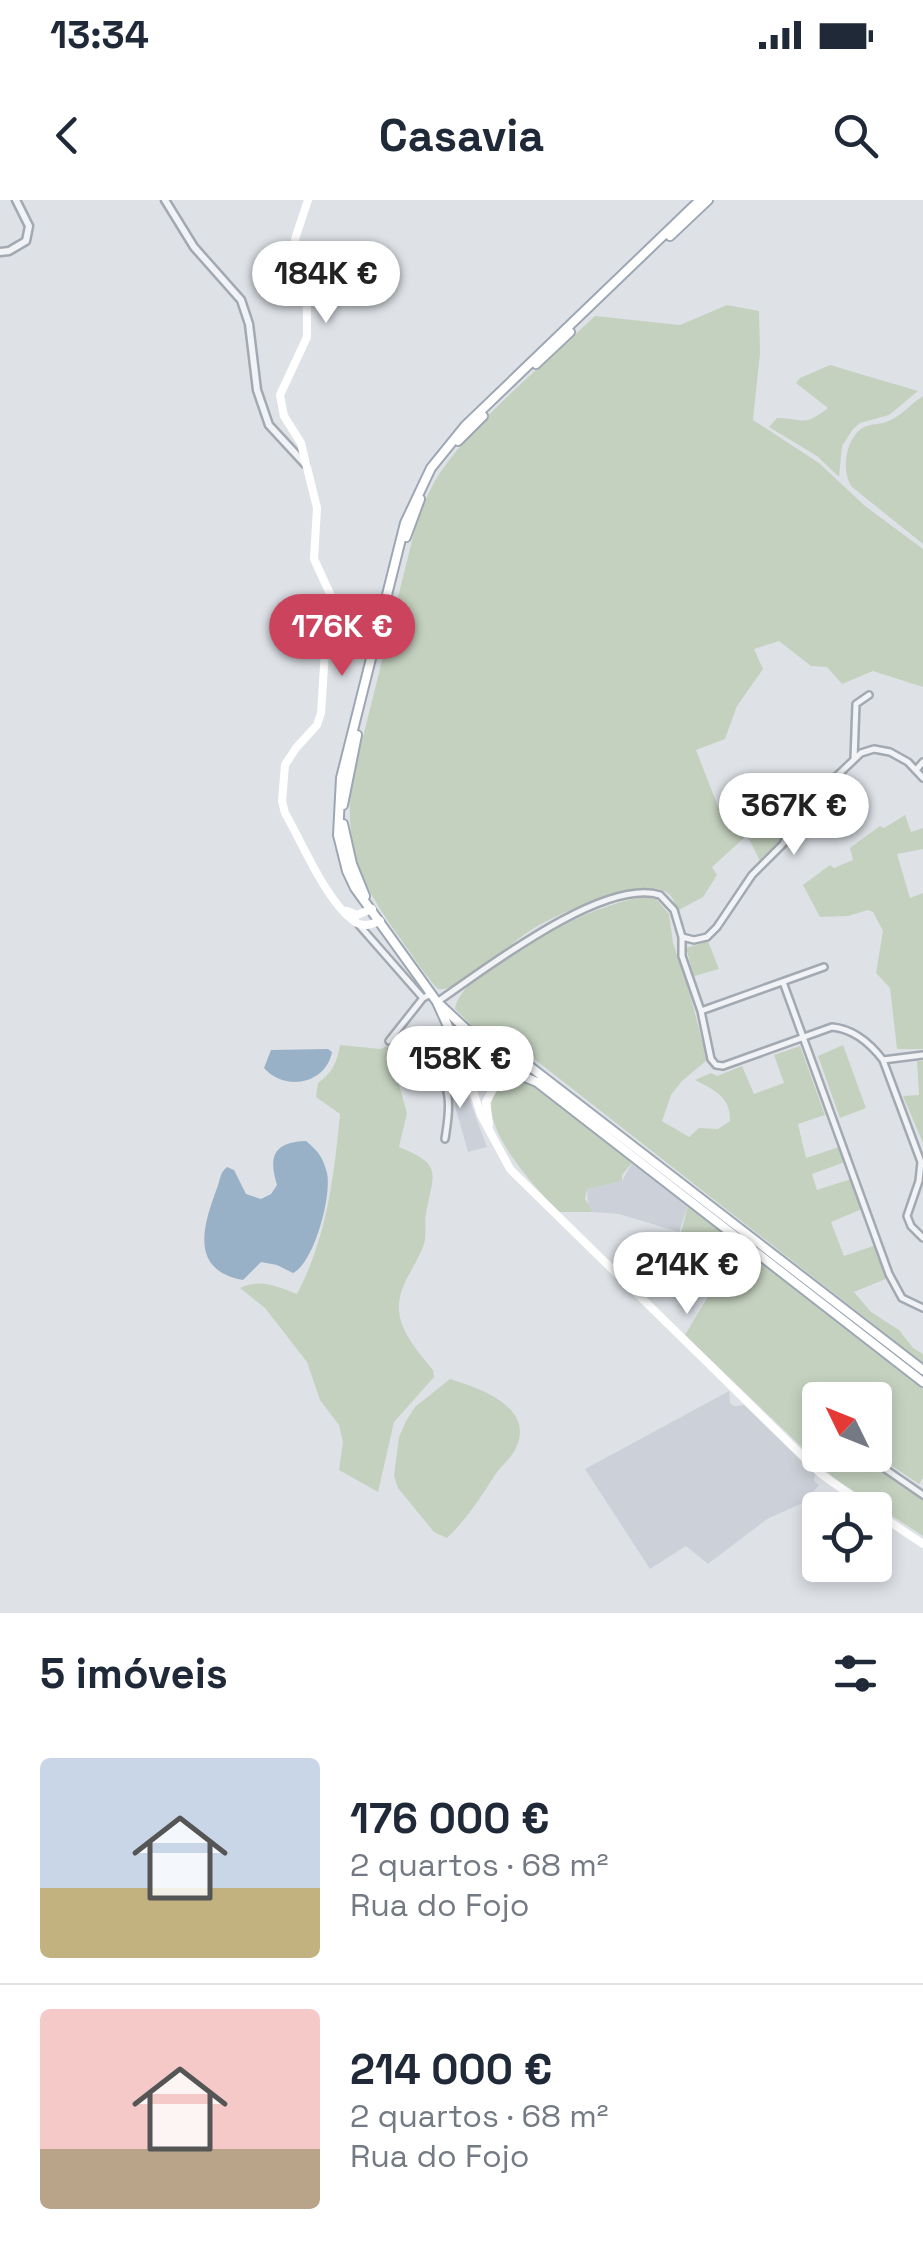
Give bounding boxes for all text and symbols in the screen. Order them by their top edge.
text: 13:34 [50,11,149,59]
text: Casavia [379,107,544,164]
icon: back [40,108,95,163]
icon: search [828,108,883,163]
pin: 184K € [245,241,407,326]
text: 184K € [274,253,378,293]
pin: 176K € [261,594,423,679]
text: 176K € [291,606,393,646]
pin: 367K € [713,773,875,858]
text: 367K € [741,785,847,825]
pin: 158K € [379,1026,541,1111]
text: 158K € [409,1038,511,1078]
pin: 214K € [606,1232,768,1317]
text: 214K € [635,1244,739,1284]
north arrow [802,1382,892,1472]
map controls [802,1382,892,1582]
button: locate [802,1492,892,1582]
icon: filters [828,1646,883,1701]
text: 5 imóveis [40,1647,228,1700]
text: 176 000 € [350,1792,550,1845]
icon: home [120,1798,240,1918]
text: 2 quartos · 68 m² [350,1845,608,1885]
text: Rua do Fojo [350,1885,530,1925]
text: 214 000 € [350,2043,552,2096]
icon: home [120,2049,240,2169]
text: 2 quartos · 68 m² [350,2096,608,2136]
text: Rua do Fojo [350,2136,530,2176]

